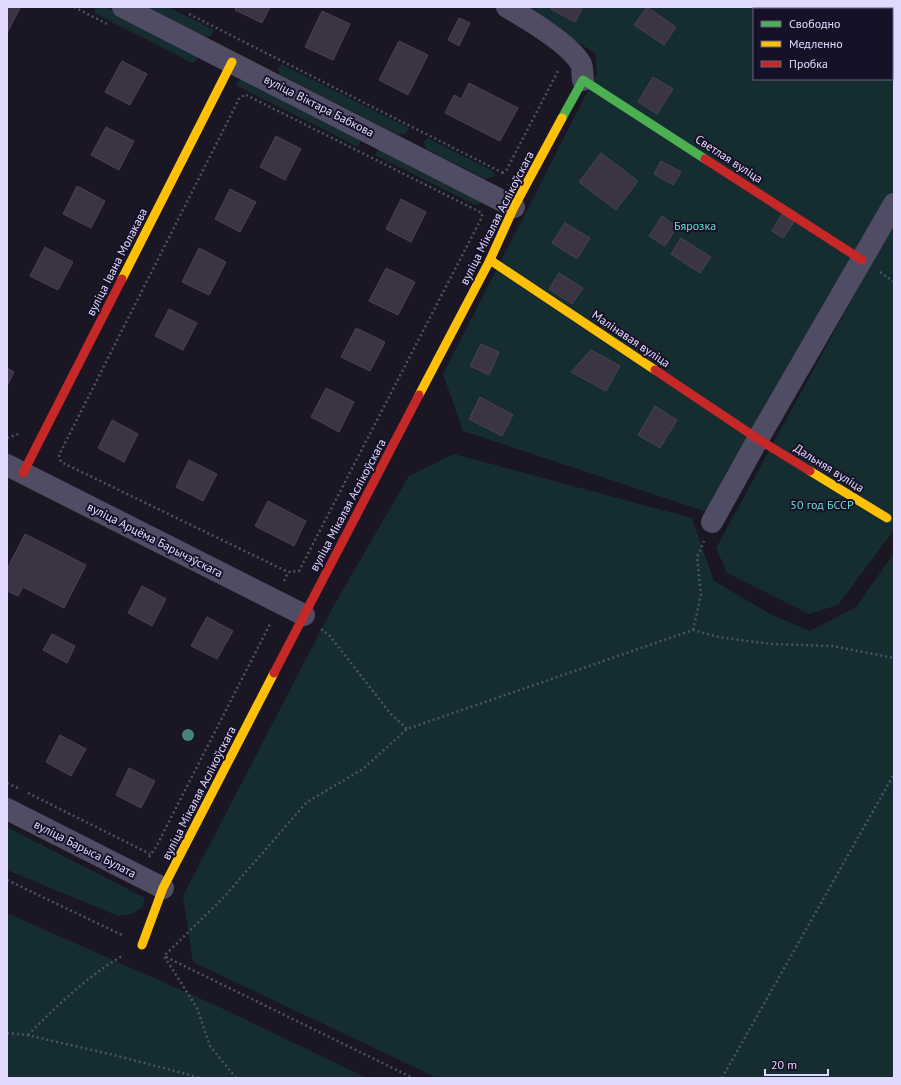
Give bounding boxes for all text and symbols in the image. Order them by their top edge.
legend [753,8,893,80]
text: Свободно [789,16,840,31]
text: Медленно [789,36,843,51]
text: Пробка [789,56,828,71]
street label: вуліца Віктара Бабкова [262,71,377,140]
street label: Светлая вуліца [693,131,766,186]
street label: вуліца Мікалая Аслікоўскага [456,149,537,287]
street label: вуліца Івана Молакава [83,205,150,318]
park label: Бярозка [674,218,716,233]
street label: Малінавая вуліца [589,307,673,370]
street label: вуліца Мікалая Аслікоўскага [306,436,389,574]
street label: Дальняя вуліца [791,440,867,495]
park label: 50 год БССР [790,497,854,512]
street label: вуліца Арцёма Барычэўскага [85,499,226,580]
street label: вуліца Мікалая Аслікоўскага [158,724,239,862]
street label: вуліца Барыса Булата [32,816,139,881]
scale bar [765,1051,828,1077]
text: 20 m [771,1057,797,1072]

